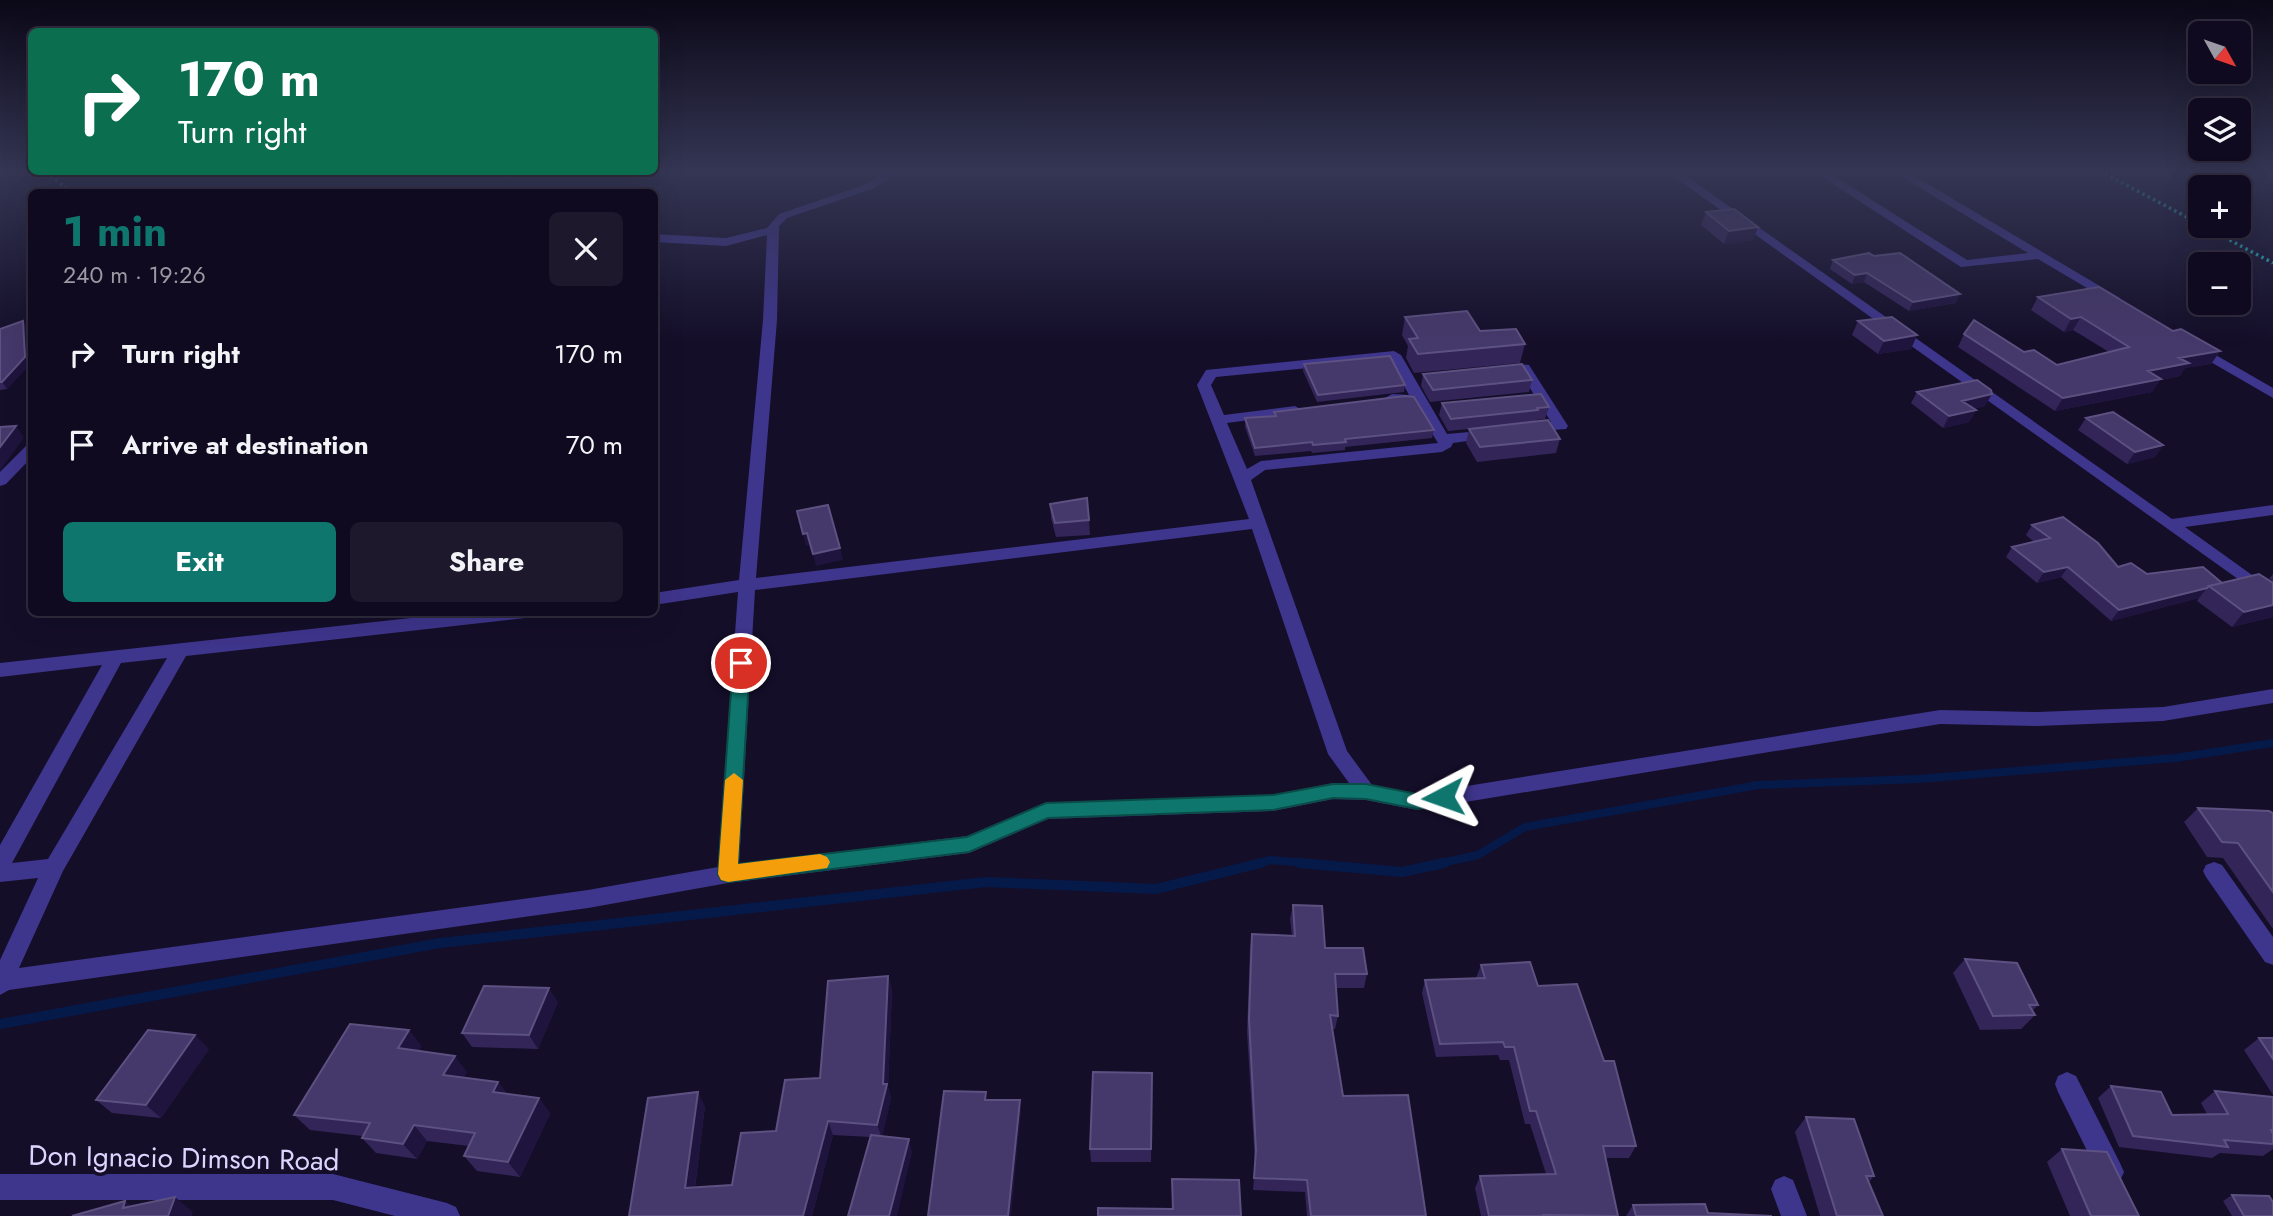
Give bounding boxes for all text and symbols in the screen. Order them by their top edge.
north arrow [2188,21,2250,84]
map controls [2188,21,2251,315]
text: 170 m [178,44,320,114]
icon: right [63,56,154,147]
button: layers [2188,98,2251,161]
text: Turn right [178,109,307,155]
button: + [2188,175,2251,238]
text: 1 min [63,201,167,262]
button: close [549,212,623,286]
button: − [2188,252,2251,315]
text: 240 m · 19:26 [63,258,206,292]
icon: right [63,335,101,373]
text: Turn right [122,335,240,373]
text: 170 m [554,335,623,373]
icon: arrive [63,426,101,464]
text: Arrive at destination [122,426,369,464]
text: 70 m [566,426,623,464]
button: Exit [63,522,336,602]
button: Share [350,522,623,602]
pin [711,633,771,693]
icon: arrive [722,644,760,682]
position arrow [1406,760,1480,834]
street label: Don Ignacio Dimson Road [28,1135,340,1181]

